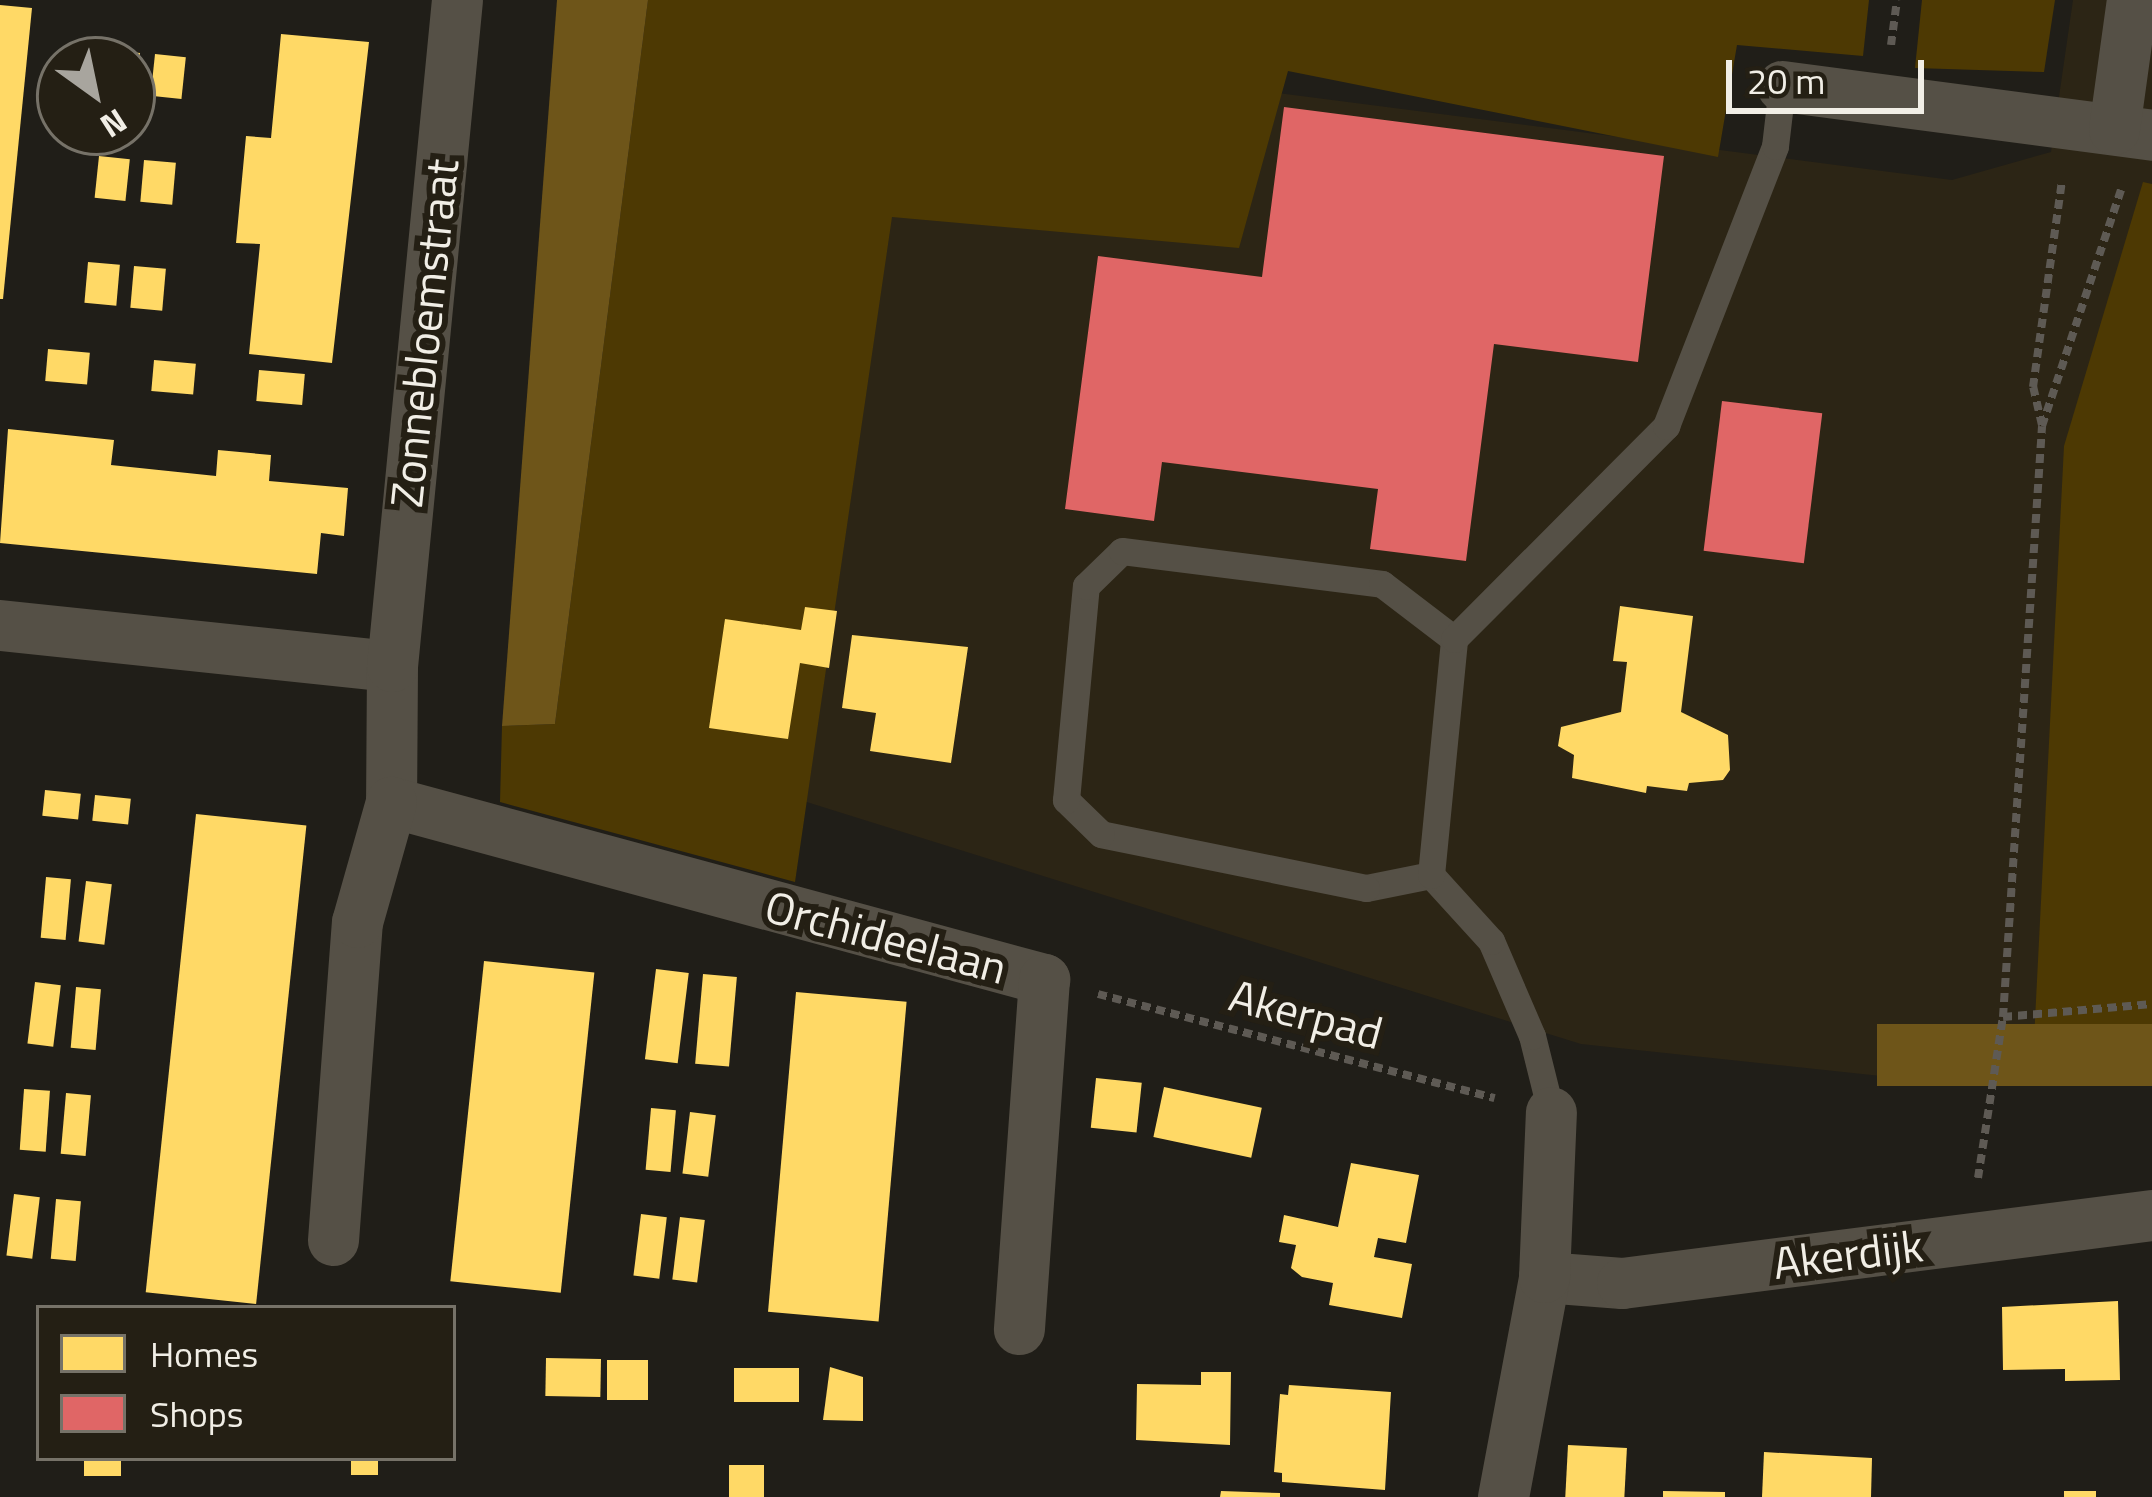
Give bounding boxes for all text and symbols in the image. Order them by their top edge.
north arrow [36,36,156,156]
scale bar [1732,36,1930,110]
text: 20 m [1747,53,1825,108]
text: N [91,96,137,151]
street label: Zonnebloemstraat [379,156,469,510]
street label: Orchideelaan [760,879,1012,995]
street label: Akerpad [1224,968,1388,1060]
street label: Akerdijk [1770,1218,1926,1290]
legend [36,1305,456,1461]
text: Homes [150,1326,258,1381]
text: Shops [150,1386,244,1441]

